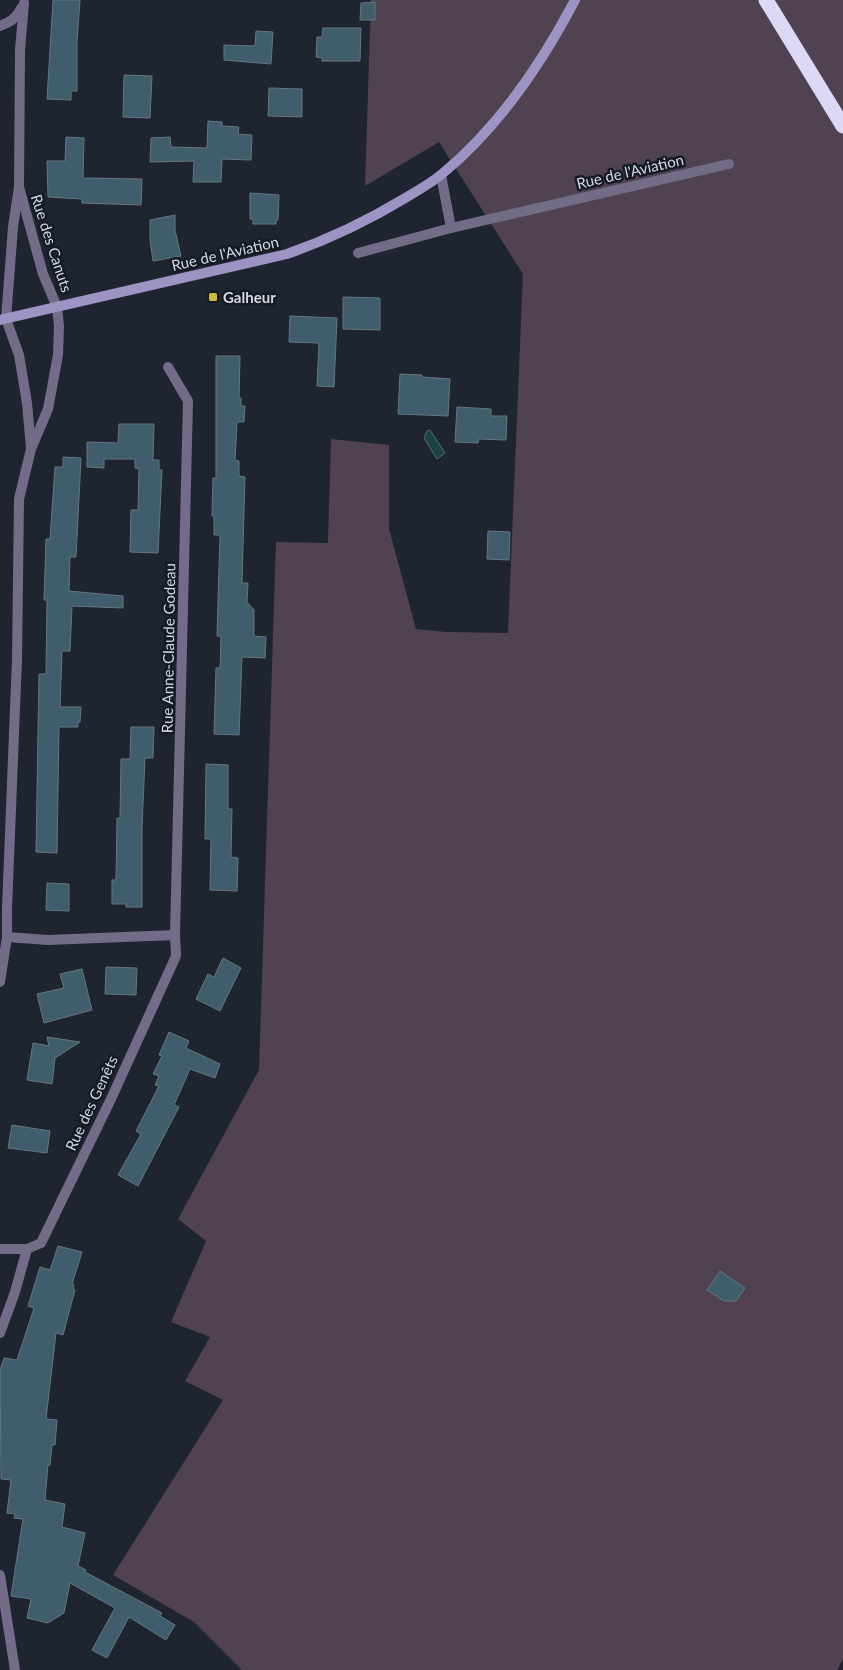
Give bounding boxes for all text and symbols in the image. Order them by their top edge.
street label: Rue de l'Aviation [575,150,685,192]
street label: Rue des Canuts [28,192,76,294]
street label: Rue de l'Aviation [170,232,280,274]
place label: Galheur [223,288,276,306]
marker: Galheur [207,291,219,303]
street label: Rue Anne-Claude Godeau [158,563,178,733]
street label: Rue des Genêts [61,1053,121,1153]

